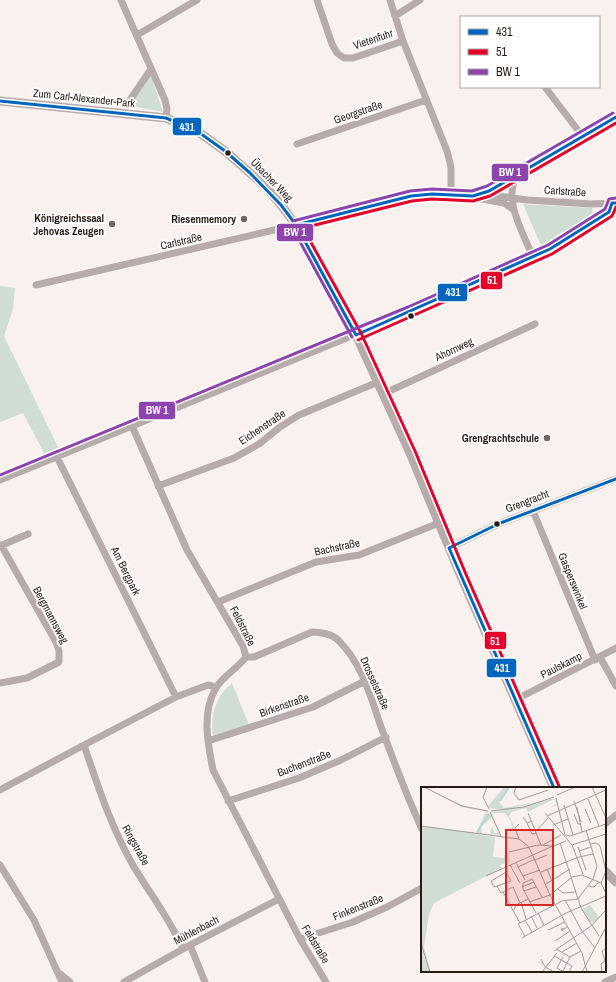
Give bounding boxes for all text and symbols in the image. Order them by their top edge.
legend [460,16,600,88]
text: 431 [496,24,513,40]
street label: Vietenfuhr [351,26,395,52]
text: 51 [496,44,507,60]
text: BW 1 [496,64,521,80]
street label: Zum Carl-Alexander-Park [32,86,136,110]
street label: Georgstraße [332,97,384,127]
line badge: 431 [172,117,202,136]
text: 431 [179,120,195,134]
unlabelled marker [223,148,233,158]
street label: Übacher Weg [248,155,296,205]
line badge: BW 1 [491,163,529,182]
text: BW 1 [499,165,521,179]
street label: Carlstraße [544,183,586,199]
place label: Königreichssaal Jehovas Zeugen [33,211,104,238]
place label: Riesenmemory [171,212,236,226]
marker: Riesenmemory [239,214,249,224]
marker: Königreichssaal Jehovas Zeugen [107,219,117,229]
line badge: BW 1 [276,223,314,242]
text: BW 1 [284,225,306,239]
street label: Carlstraße [159,229,203,253]
line badge: 51 [480,271,503,290]
text: 51 [487,273,497,287]
line badge: 431 [437,283,468,302]
text: 431 [445,285,461,299]
unlabelled marker [406,311,416,321]
street label: Ahornweg [432,334,475,364]
line badge: BW 1 [138,401,176,420]
text: BW 1 [146,403,168,417]
street label: Eichenstraße [236,406,288,448]
place label: Grengrachtschule [462,431,539,445]
marker: Grengrachtschule [542,433,552,443]
street label: Grengracht [503,486,551,516]
unlabelled marker [492,519,502,529]
street label: Bachstraße [313,535,361,559]
street label: Am Bergpark [108,543,144,598]
street label: Gasperswinkel [555,551,591,611]
street label: Bergmannsweg [30,584,72,646]
street label: Feldstraße [227,604,259,648]
line badge: 51 [484,631,507,650]
text: 51 [490,634,500,648]
street label: Paulskamp [538,649,584,681]
street label: Drosselstraße [357,655,393,711]
line badge: 431 [486,658,517,678]
text: 431 [494,661,510,675]
street label: Birkenstraße [257,690,311,720]
street label: Buchenstraße [275,746,333,780]
inset map [421,787,606,972]
street label: Ringstraße [119,822,153,868]
street label: Finkenstraße [331,891,385,923]
street label: Mühlenbach [171,912,221,948]
street label: Feldstraße [299,922,333,966]

